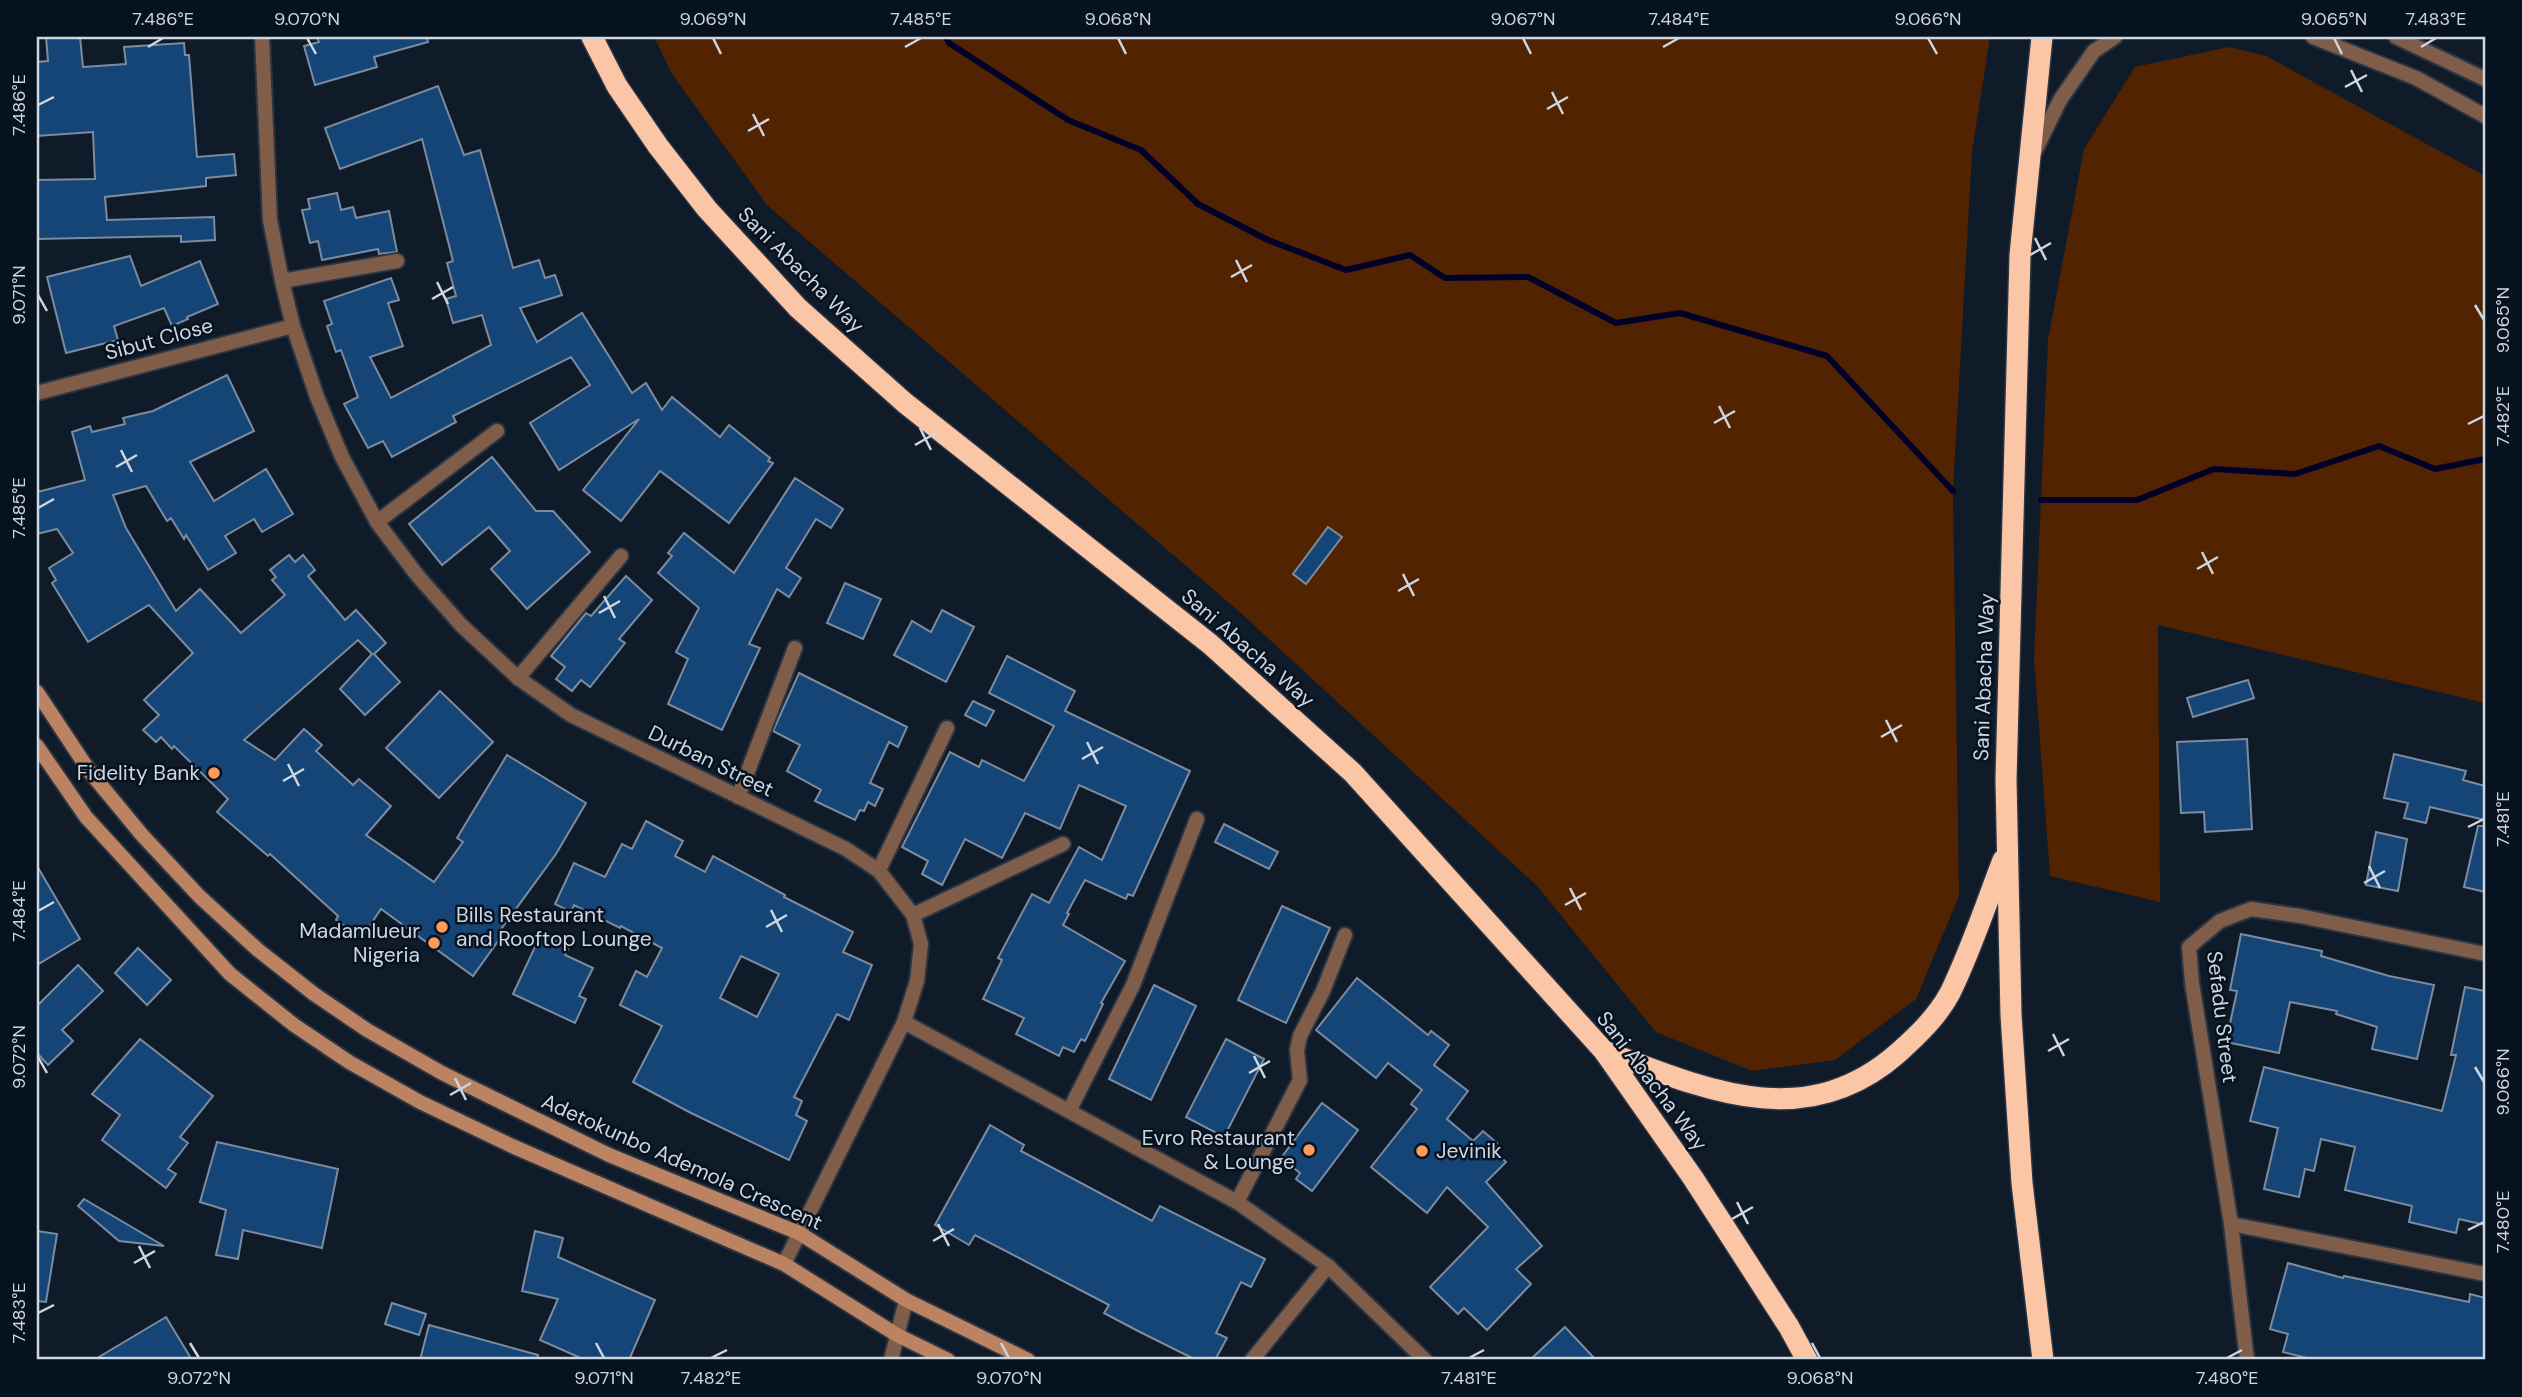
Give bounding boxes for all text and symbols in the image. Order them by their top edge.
text: 7.486°E [132,7,194,31]
text: 9.070°N [274,7,340,31]
text: 9.069°N [680,7,746,31]
text: 7.485°E [890,7,952,31]
text: 9.068°N [1085,7,1151,31]
text: 9.067°N [1491,7,1555,31]
text: 7.484°E [1648,7,1710,31]
text: 9.066°N [1894,7,1962,31]
text: 9.065°N [2301,7,2367,31]
text: 7.483°E [2406,7,2466,31]
text: 7.486°E [7,74,31,136]
street label: Sani Abacha Way [732,201,871,340]
text: 9.071°N [7,265,31,325]
text: 9.065°N [2491,287,2515,353]
street label: Sibut Close [102,311,216,367]
text: 7.482°E [2491,386,2515,446]
text: 7.485°E [7,477,31,539]
street label: Sani Abacha Way [1175,582,1321,714]
street label: Sani Abacha Way [1967,592,2001,761]
street label: Durban Street [644,719,778,803]
place label: Fidelity Bank [77,759,200,787]
marker: Fidelity Bank [206,765,222,781]
text: 7.481°E [2491,791,2515,847]
text: 7.484°E [7,880,31,942]
place label: Bills Restaurant and Rooftop Lounge [456,901,652,953]
place label: Madamlueur Nigeria [299,917,420,969]
marker: Bills Restaurant and Rooftop Lounge [434,919,450,935]
marker: Madamlueur Nigeria [426,935,442,951]
street label: Sefadu Street [2200,950,2244,1084]
street label: Sani Abacha Way [1590,1005,1714,1157]
text: 9.072°N [7,1025,31,1089]
text: 9.066°N [2491,1048,2515,1116]
street label: Adetokunbo Ademola Crescent [537,1087,827,1237]
place label: Evro Restaurant & Lounge [1142,1124,1295,1176]
place label: Jevinik [1436,1137,1502,1165]
marker: Evro Restaurant & Lounge [1301,1142,1317,1158]
marker: Jevinik [1414,1143,1430,1159]
text: 7.480°E [2491,1191,2515,1253]
text: 7.483°E [7,1283,31,1343]
text: 9.072°N [167,1366,231,1390]
text: 9.071°N [574,1366,634,1390]
text: 7.482°E [681,1366,741,1390]
text: 9.070°N [976,1366,1042,1390]
text: 7.481°E [1441,1366,1497,1390]
text: 9.068°N [1787,1366,1853,1390]
text: 7.480°E [2196,1366,2258,1390]

